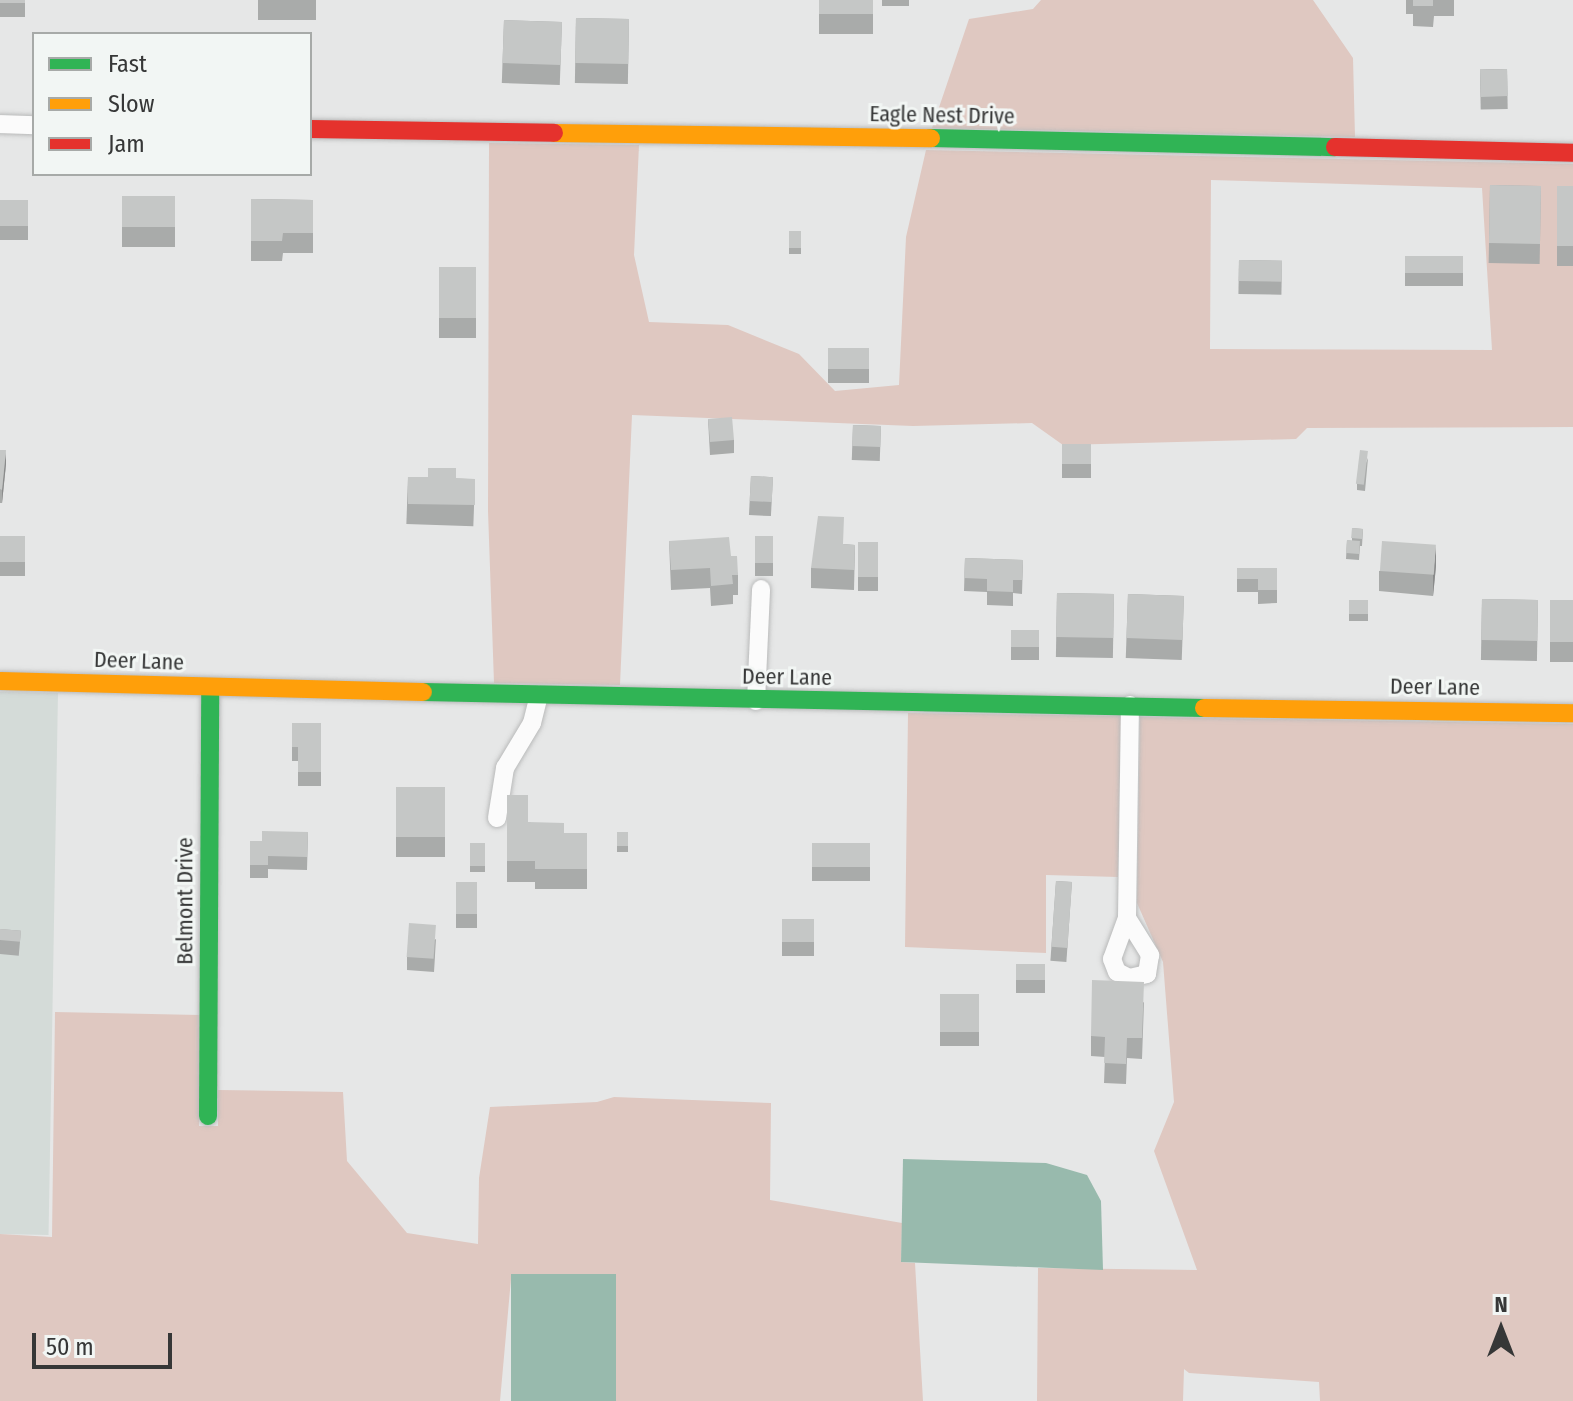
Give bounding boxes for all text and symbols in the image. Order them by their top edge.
legend [32,32,312,176]
text: Fast [108,50,147,78]
text: Slow [108,90,154,118]
street label: Eagle Nest Drive [869,101,1015,129]
text: Jam [108,130,145,158]
street label: Deer Lane [93,646,185,676]
street label: Deer Lane [742,663,832,691]
street label: Deer Lane [1390,673,1480,701]
street label: Belmont Drive [172,837,198,965]
north arrow [1461,1289,1541,1369]
text: N [1494,1291,1508,1318]
scale bar [36,1317,176,1367]
text: 50 m [46,1333,94,1361]

